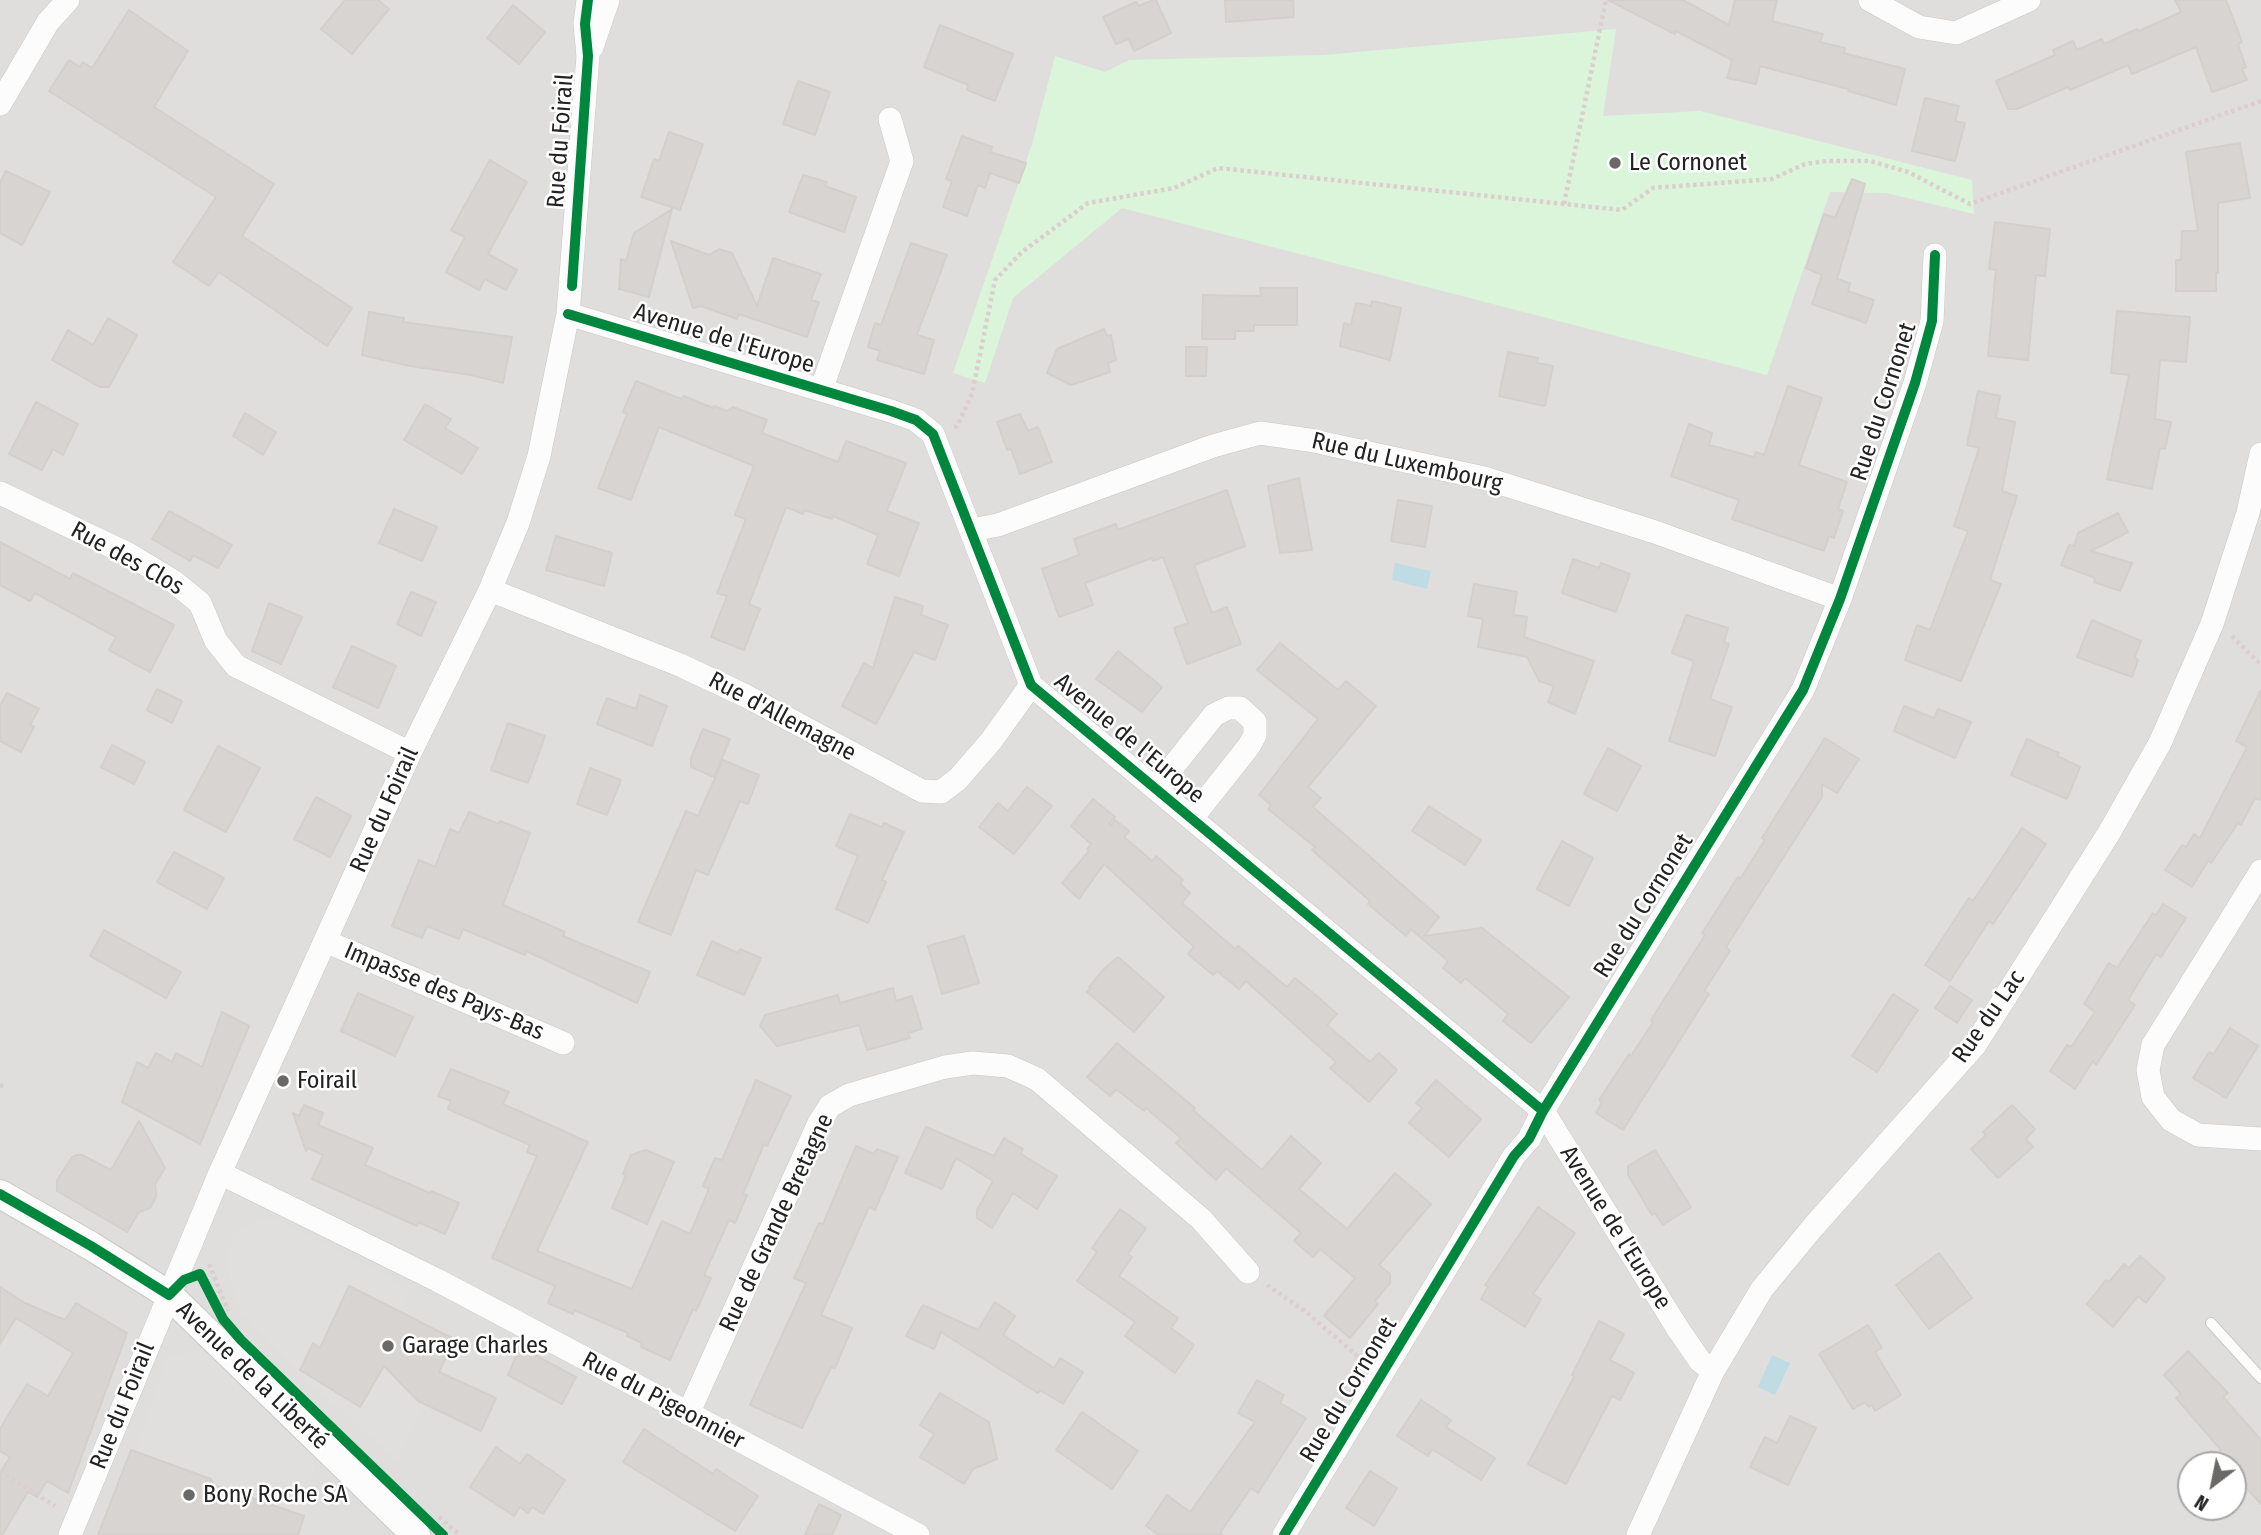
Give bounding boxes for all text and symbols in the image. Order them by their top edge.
street label: Rue du Foirail [542,73,580,209]
place label: Le Cornonet [1629,149,1747,177]
marker: Le Cornonet [1607,155,1623,171]
street label: Avenue de l'Europe [630,298,818,380]
street label: Rue du Cornonet [1845,319,1923,485]
street label: Rue du Luxembourg [1309,427,1505,499]
street label: Rue des Clos [65,516,189,602]
street label: Rue d'Allemagne [703,666,861,768]
street label: Avenue de l'Europe [1048,668,1210,810]
street label: Rue du Foirail [345,743,425,877]
street label: Rue du Cornonet [1588,829,1700,983]
street label: Impasse des Pays-Bas [340,937,548,1047]
street label: Rue du Lac [1947,965,2031,1069]
place label: Foirail [297,1067,357,1095]
marker: Foirail [275,1073,291,1089]
street label: Rue de Grande Bretagne [714,1109,840,1337]
street label: Avenue de l'Europe [1553,1141,1677,1315]
street label: Avenue de la Liberté [170,1296,334,1456]
street label: Rue du Cornonet [1294,1312,1404,1468]
place label: Garage Charles [402,1332,548,1360]
street label: Rue du Foirail [84,1338,162,1474]
marker: Garage Charles [380,1338,396,1354]
street label: Rue du Pigeonnier [577,1346,749,1456]
north arrow [2177,1451,2247,1521]
place label: Bony Roche SA [203,1481,348,1509]
marker: Bony Roche SA [181,1487,197,1503]
text: N [2191,1490,2213,1515]

